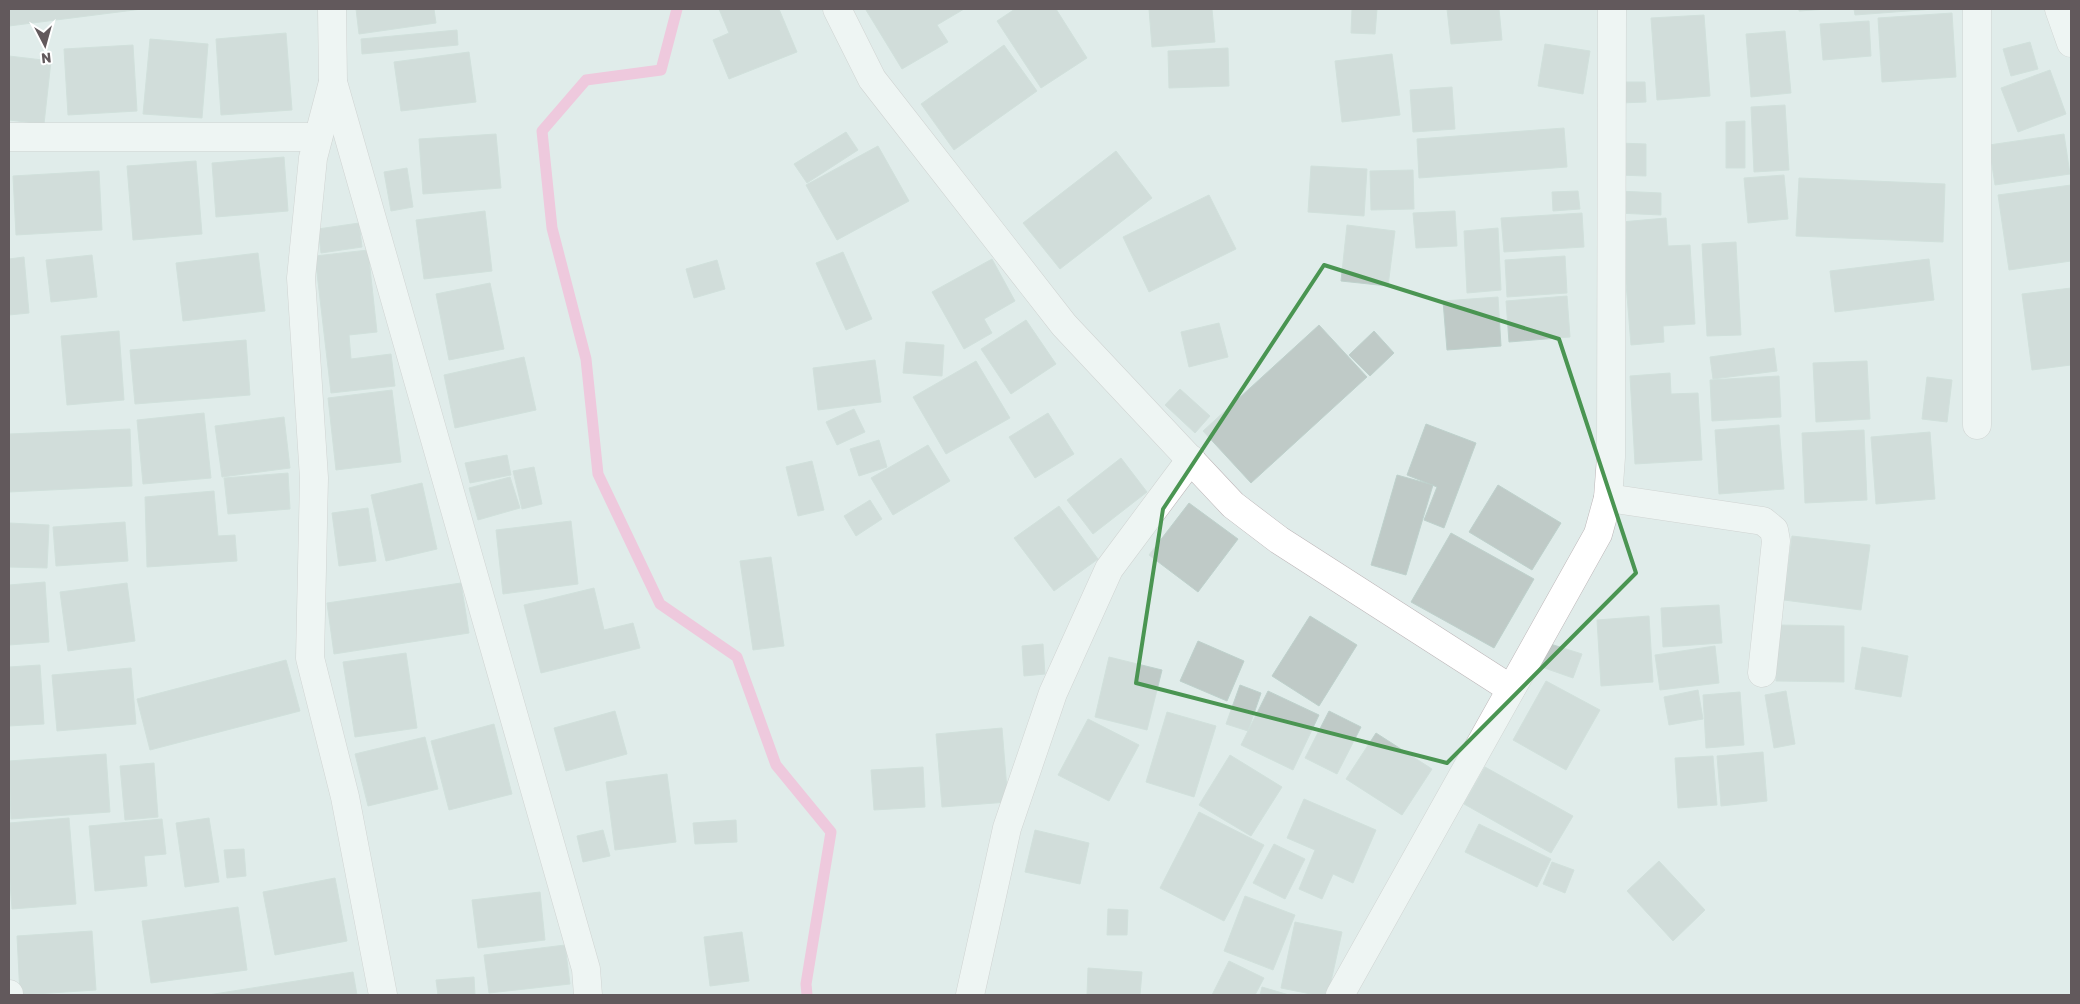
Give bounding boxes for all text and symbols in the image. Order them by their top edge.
north arrow [20,20,70,70]
text: N [40,48,52,66]

